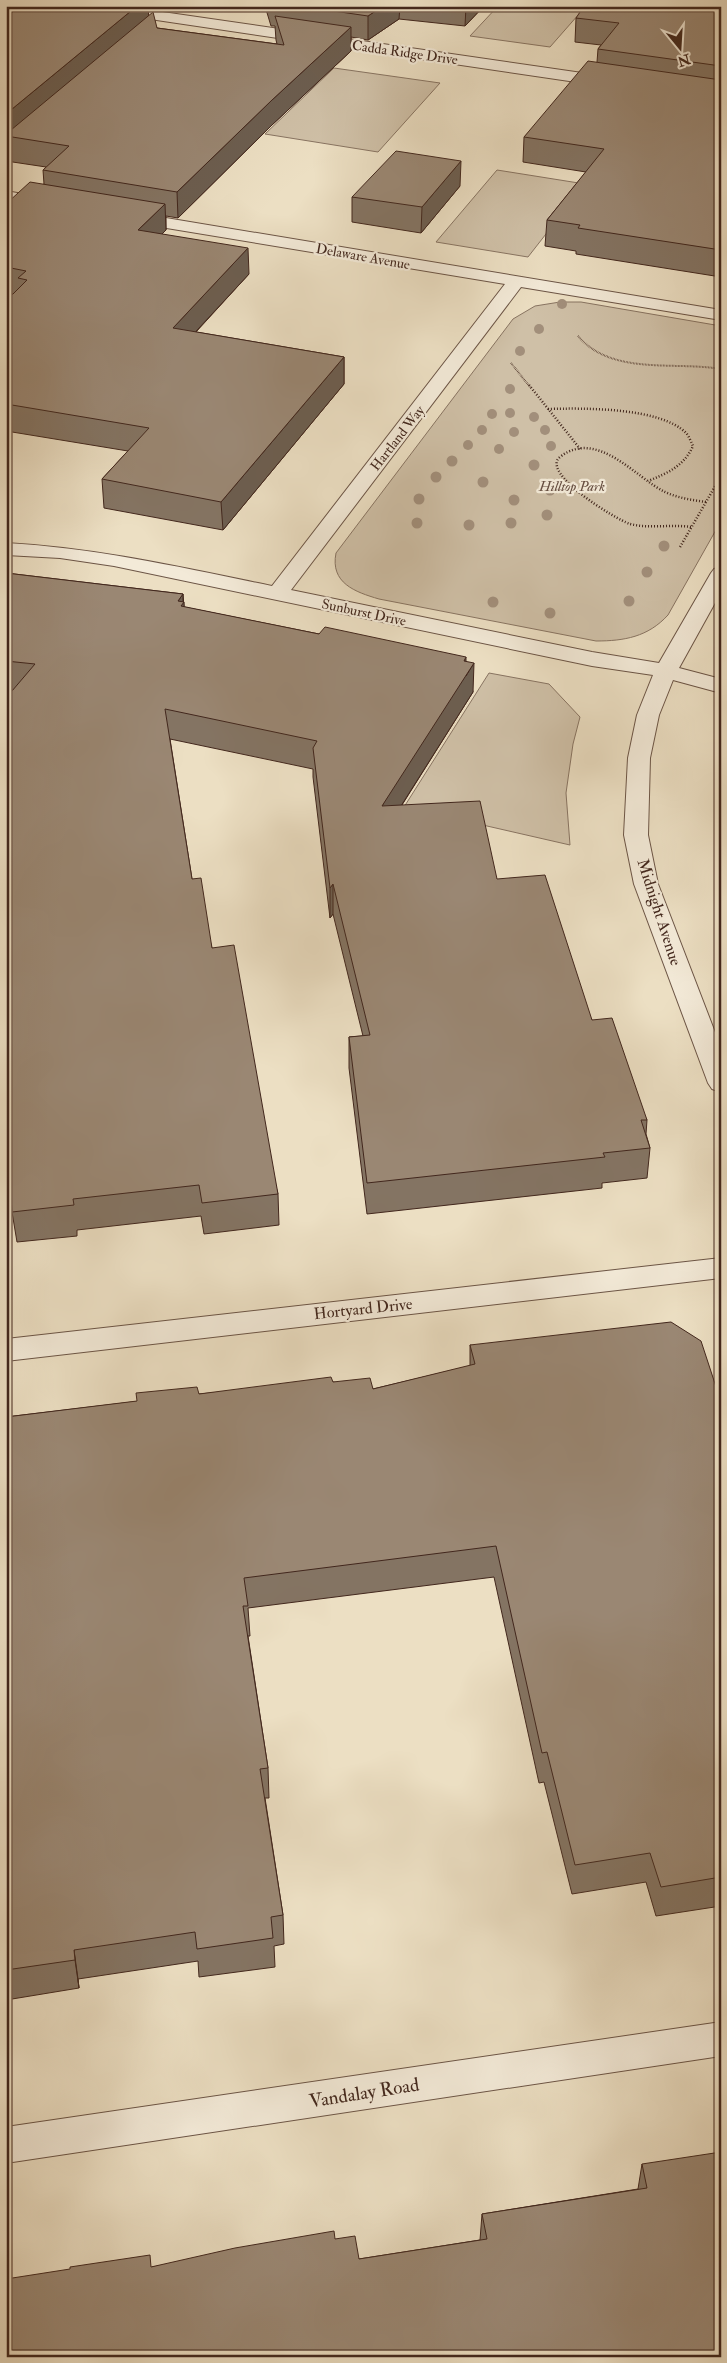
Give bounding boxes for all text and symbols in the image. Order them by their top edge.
north arrow [654,22,704,72]
street label: Cadda Ridge Drive [351,37,459,68]
text: N [675,50,693,70]
street label: Delaware Avenue [315,240,411,273]
street label: Hartland Way [367,402,429,475]
park label: Hilltop Park [538,478,605,495]
street label: Sunburst Drive [320,595,408,630]
street label: Midnight Avenue [632,856,686,969]
street label: Hortyard Drive [313,1294,414,1324]
street label: Vandalay Road [307,2072,422,2114]

